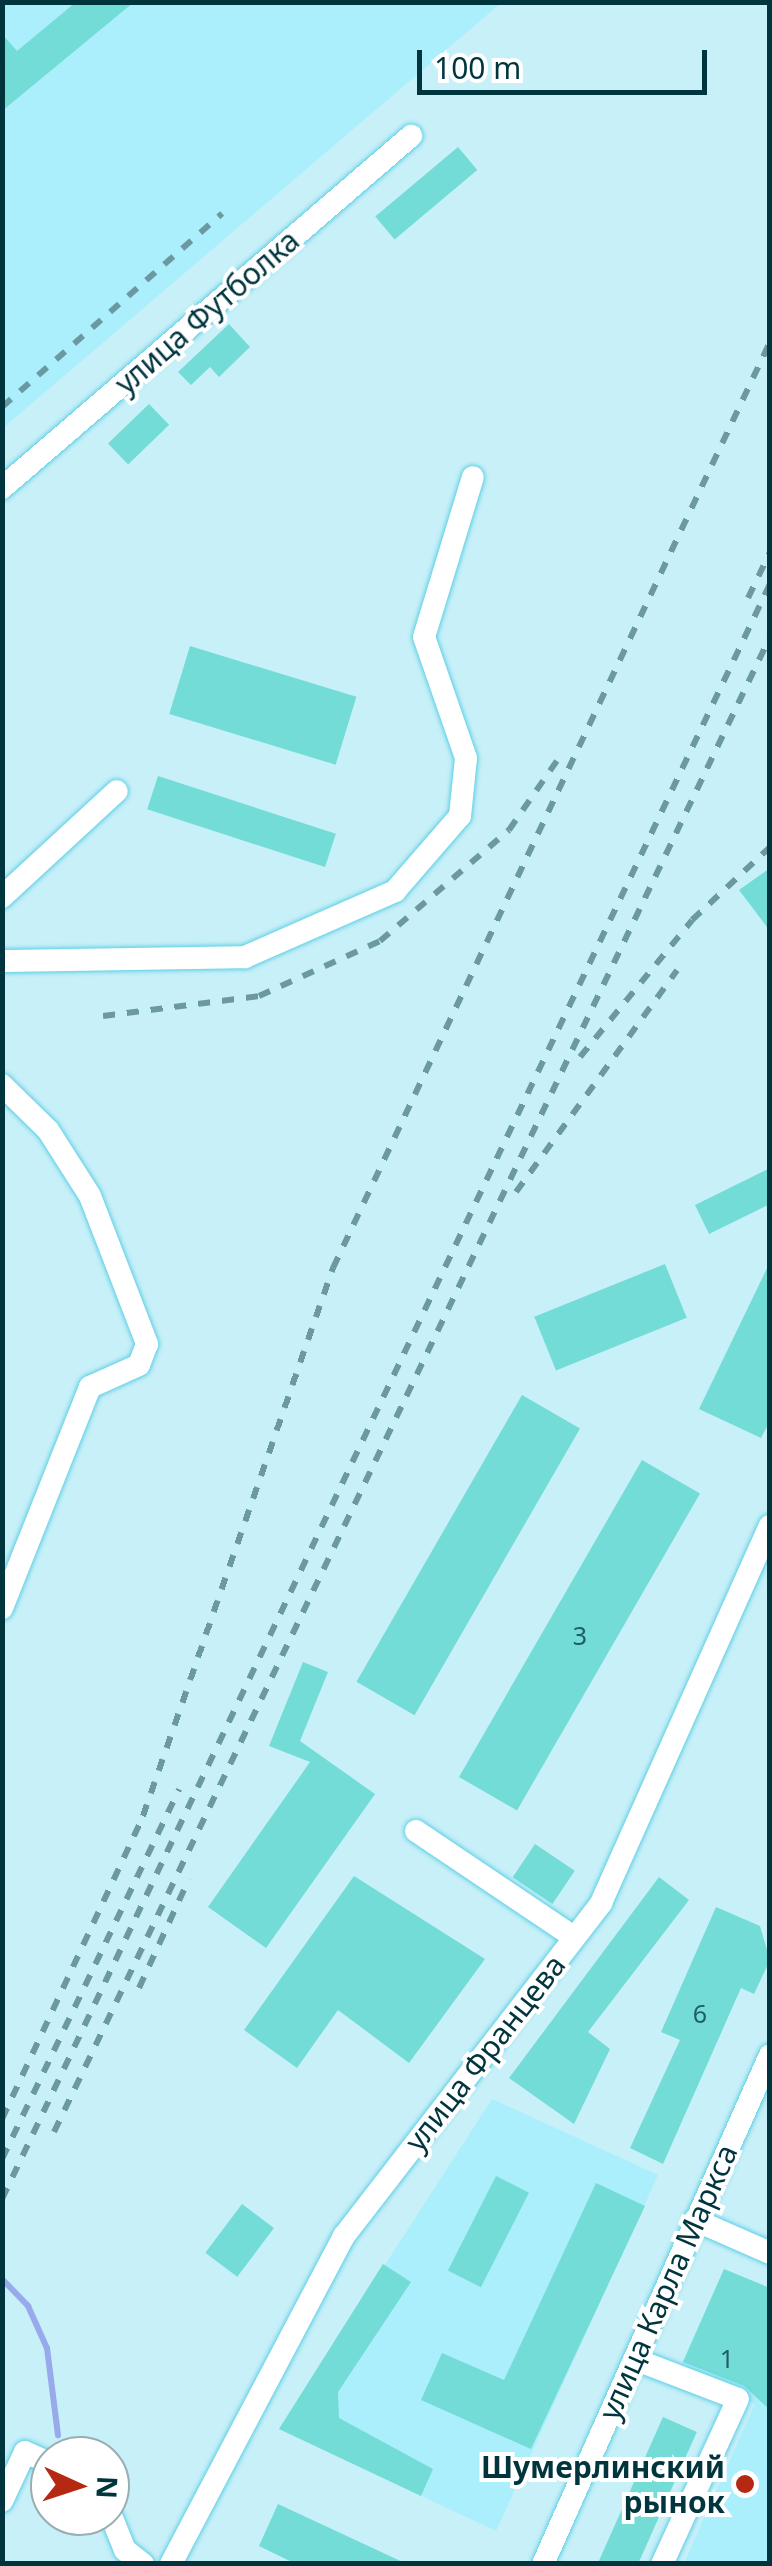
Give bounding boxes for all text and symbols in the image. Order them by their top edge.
scale bar [422,30,712,92]
text: 100 m [434,47,521,88]
street label: улица Футболка [108,222,306,402]
house number: 3 [573,1620,587,1650]
street label: улица Францева [397,1948,573,2158]
house number: 6 [693,1998,707,2028]
street label: улица Карла Маркса [591,2139,745,2425]
house number: 1 [720,2343,734,2373]
north arrow [30,2436,130,2536]
place label: Шумерлинский рынок [481,2449,725,2520]
marker: Шумерлинский рынок [734,2473,756,2495]
text: N [88,2475,128,2500]

